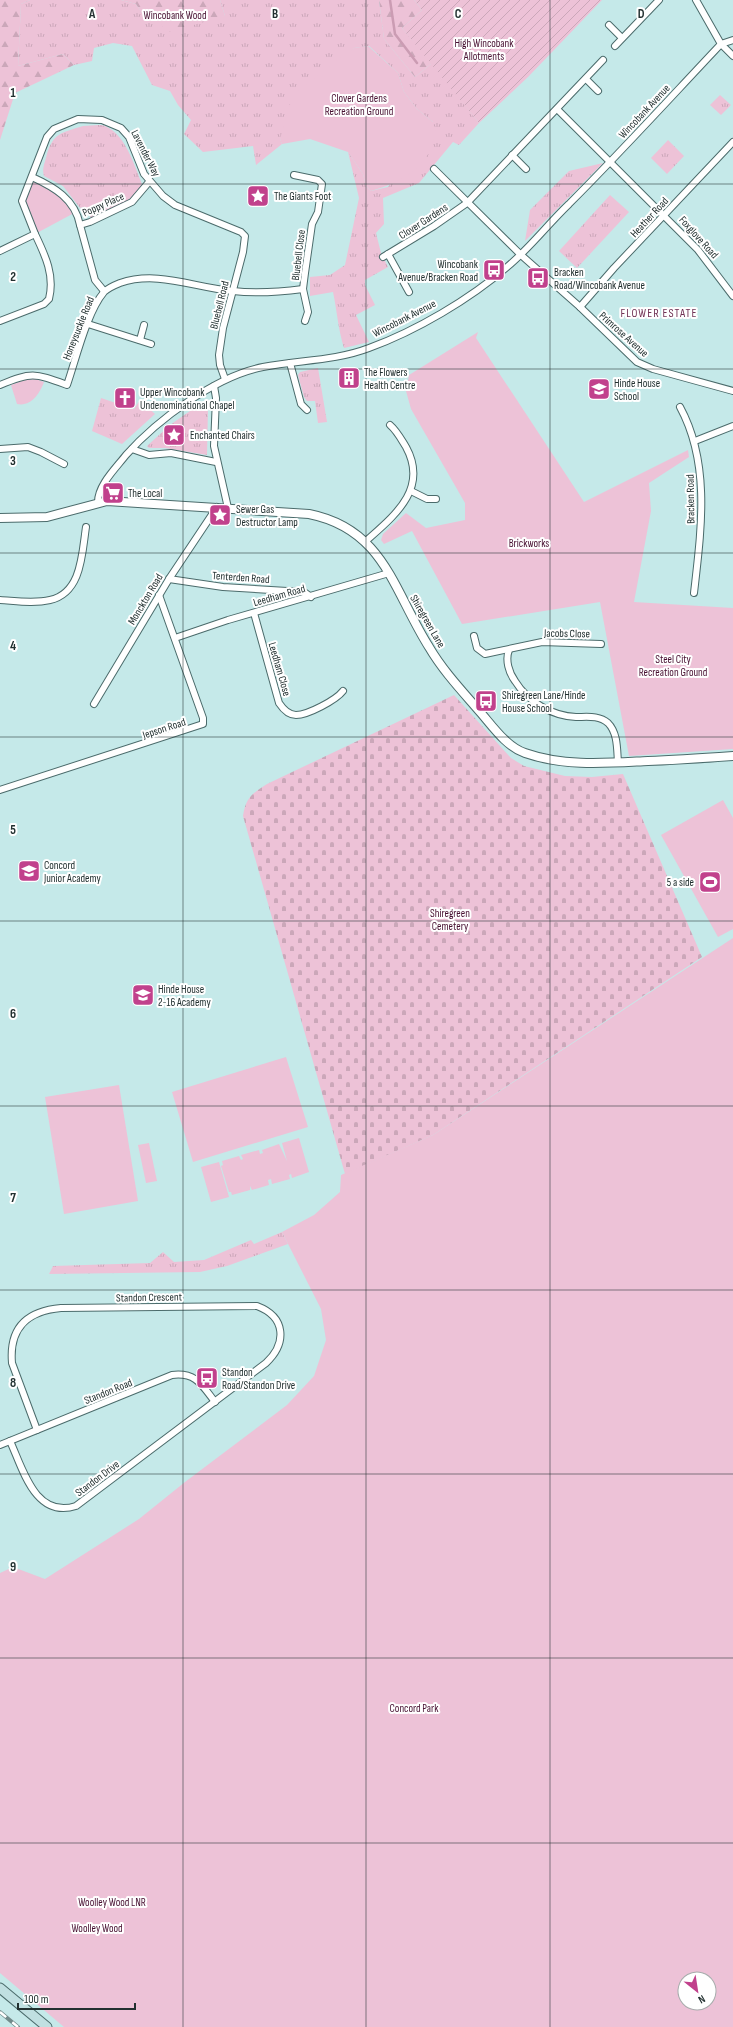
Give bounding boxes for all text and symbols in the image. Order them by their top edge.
text: A [88,6,96,22]
text: B [272,6,278,22]
text: C [455,6,462,22]
text: D [638,6,645,22]
park label: Wincobank Wood [144,9,207,22]
park label: High Wincobank Allotments [454,37,514,63]
street label: Wincobank Avenue [616,82,673,141]
text: 1 [10,85,16,101]
park label: Clover Gardens Recreation Ground [325,92,394,118]
street label: Lavender Way [128,128,163,179]
place icon: The Giants Foot [245,183,271,209]
street label: Poppy Place [80,190,126,219]
place label: The Giants Foot [274,190,332,203]
street label: Heather Road [628,194,671,240]
street label: Clover Gardens [396,201,450,242]
street label: Foxglove Road [676,214,721,261]
street label: Bluebell Close [289,229,308,281]
bus stop icon: Wincobank Avenue/Bracken Road [481,257,507,283]
place label: Wincobank Avenue/Bracken Road [397,258,479,284]
bus stop icon: Bracken Road/Wincobank Avenue [525,265,551,291]
place label: Bracken Road/Wincobank Avenue [554,266,645,292]
text: 2 [10,269,16,285]
street label: Bluebell Road [207,279,232,331]
street label: Honeysuckle Road [60,294,97,362]
street label: Wincobank Avenue [370,297,438,340]
district label: FLOWER ESTATE [621,306,697,321]
street label: Primrose Avenue [596,309,651,360]
building icon: The Flowers Health Centre [336,365,362,391]
place label: The Flowers Health Centre [364,366,415,392]
school or university icon: Hinde House School [586,376,612,402]
place label: Hinde House School [614,377,660,403]
church icon: Upper Wincobank Undenominational Chapel [112,385,138,411]
place label: Upper Wincobank Undenominational Chapel [140,386,235,412]
place icon: Enchanted Chairs [161,422,187,448]
place label: Enchanted Chairs [190,429,255,442]
text: 3 [10,453,16,469]
street label: Bracken Road [684,474,697,524]
supermarket icon: The Local [100,480,126,506]
place label: The Local [128,487,162,500]
place icon: Sewer Gas Destructor Lamp [207,502,233,528]
place label: Sewer Gas Destructor Lamp [236,503,298,529]
park label: Brickworks [509,537,549,550]
street label: Tenterden Road [212,569,270,586]
street label: Monckton Road [125,571,166,627]
street label: Leedham Road [252,582,307,609]
street label: Shiregreen Lane [407,592,448,650]
street label: Jacobs Close [543,627,590,640]
text: 4 [10,638,16,654]
street label: Leedham Close [266,641,293,698]
park label: Steel City Recreation Ground [639,653,708,679]
bus stop icon: Shiregreen Lane/Hinde House School [473,688,499,714]
place label: Shiregreen Lane/Hinde House School [502,689,586,715]
street label: Jepson Road [140,715,188,742]
text: 5 [10,822,16,838]
school or university icon: Concord Junior Academy [16,858,42,884]
place label: Concord Junior Academy [43,859,101,885]
sports icon: 5 a side [697,869,723,895]
place label: 5 a side [667,876,694,889]
park label: Shiregreen Cemetery [430,907,470,933]
school or university icon: Hinde House 2-16 Academy [130,982,156,1008]
place label: Hinde House 2-16 Academy [158,983,211,1009]
text: 6 [10,1006,16,1022]
text: 7 [10,1190,16,1206]
street label: Standon Crescent [116,1290,183,1305]
bus stop icon: Standon Road/Standon Drive [194,1365,220,1391]
place label: Standon Road/Standon Drive [222,1366,295,1392]
text: 8 [10,1375,16,1391]
street label: Standon Road [82,1376,135,1407]
street label: Standon Drive [73,1458,122,1499]
text: 9 [10,1559,16,1575]
park label: Concord Park [390,1702,439,1715]
park label: Woolley Wood LNR [78,1896,146,1909]
park label: Woolley Wood [71,1922,123,1935]
north arrow [677,1971,717,2011]
scale bar [18,1985,135,2011]
text: 100 m [24,1992,49,2007]
text: N [696,1992,708,2006]

